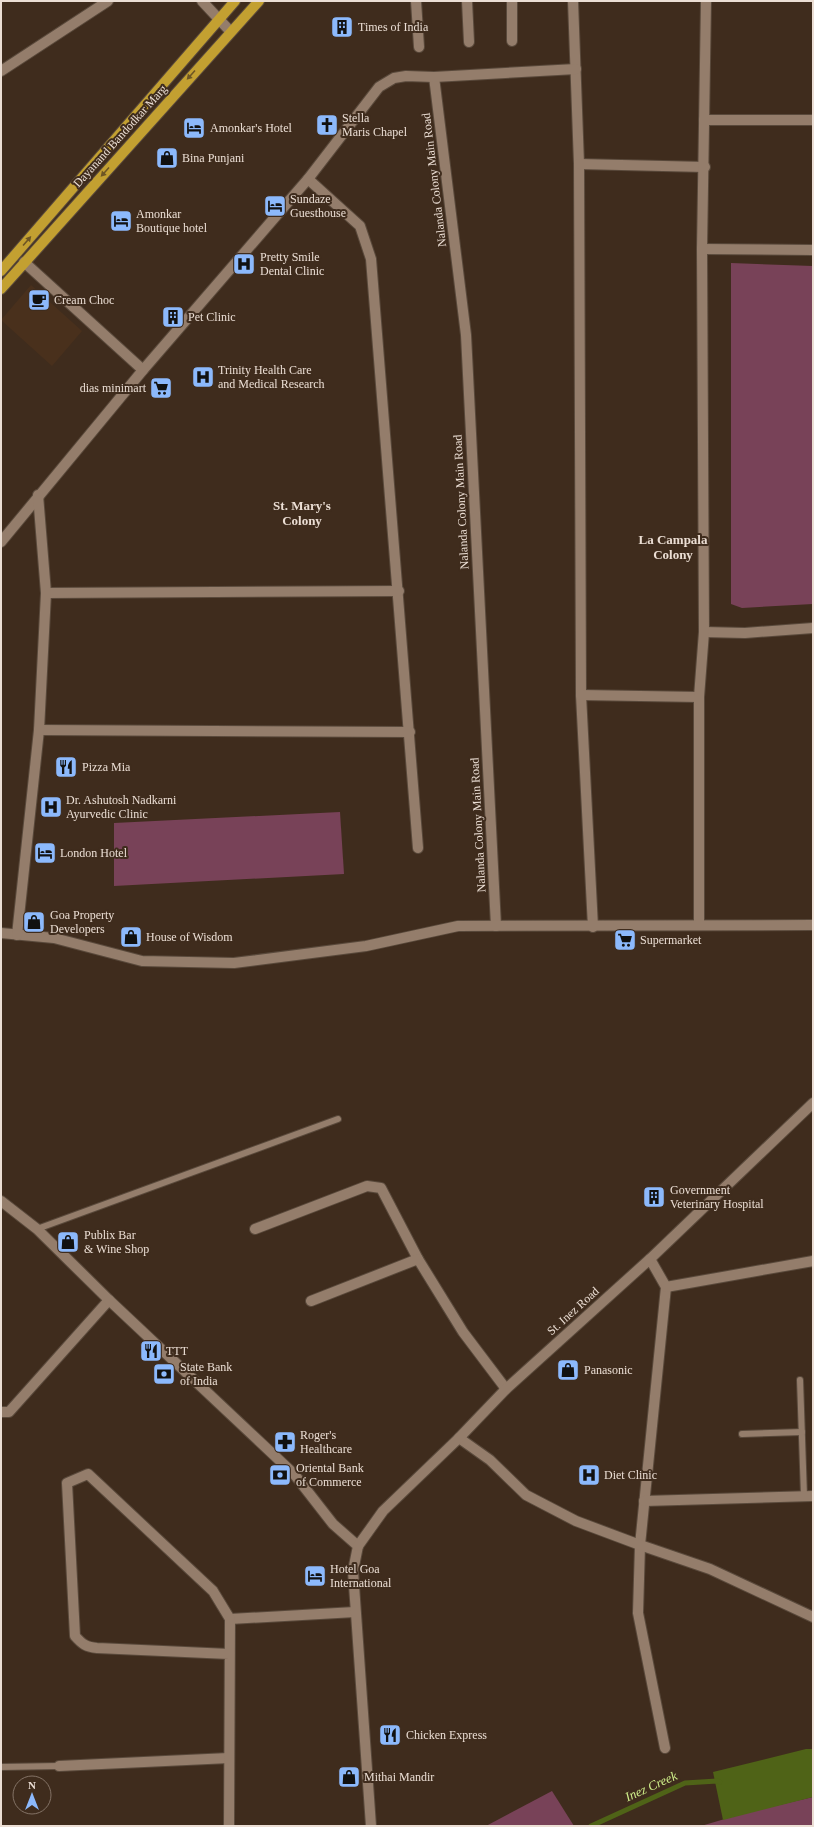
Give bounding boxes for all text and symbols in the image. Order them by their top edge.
building icon: Times of India [329,14,355,40]
place label: Times of India [358,20,429,34]
one-way arrow [187,70,196,80]
street label: Dayanand Bandodkar Marg [70,82,170,190]
place label: Stella Maris Chapel [342,111,408,139]
church icon: Stella Maris Chapel [314,112,340,138]
street label: Nalanda Colony Main Road [419,112,449,248]
hotel icon: Amonkar's Hotel [181,115,207,141]
place label: Amonkar's Hotel [210,121,292,135]
shop icon: Bina Punjani [154,145,180,171]
place label: Bina Punjani [182,151,245,165]
one-way arrow [100,167,109,177]
place label: Sundaze Guesthouse [290,192,346,220]
hotel icon: Sundaze Guesthouse [262,193,288,219]
place label: Amonkar Boutique hotel [136,207,208,235]
hotel icon: Amonkar Boutique hotel [108,208,134,234]
one-way arrow [22,236,31,247]
place label: Pretty Smile Dental Clinic [260,250,324,278]
hospital icon: Pretty Smile Dental Clinic [231,251,257,277]
cafe icon: Cream Choc [26,287,52,313]
place label: Cream Choc [54,293,114,307]
building icon: Pet Clinic [160,304,186,330]
place label: Pet Clinic [188,310,236,324]
place label: Trinity Health Care and Medical Research [218,363,325,391]
hospital icon: Trinity Health Care and Medical Research [190,364,216,390]
supermarket icon: dias minimart [148,375,174,401]
place label: dias minimart [80,381,147,395]
street label: Nalanda Colony Main Road [450,434,472,570]
district label: St. Mary's Colony [273,498,331,528]
district label: La Campala Colony [639,532,708,562]
restaurant icon: Pizza Mia [53,754,79,780]
street label: Nalanda Colony Main Road [467,757,489,893]
place label: Pizza Mia [82,760,131,774]
place label: Dr. Ashutosh Nadkarni Ayurvedic Clinic [66,793,177,821]
hospital icon: Dr. Ashutosh Nadkarni Ayurvedic Clinic [38,794,64,820]
hotel icon: London Hotel [32,840,58,866]
place label: London Hotel [60,846,128,860]
place label: Goa Property Developers [50,908,114,936]
shop icon: Goa Property Developers [21,909,47,935]
shop icon: House of Wisdom [118,924,144,950]
supermarket icon: Supermarket [612,927,638,953]
place label: House of Wisdom [146,930,233,944]
place label: Supermarket [640,933,702,947]
place label: Government Veterinary Hospital [670,1183,764,1211]
building icon: Government Veterinary Hospital [641,1184,667,1210]
place label: Publix Bar & Wine Shop [84,1228,149,1256]
shop icon: Publix Bar & Wine Shop [55,1229,81,1255]
street label: St. Inez Road [544,1284,602,1338]
restaurant icon: TTT [138,1338,164,1364]
place label: TTT [166,1344,189,1358]
shop icon: Panasonic [555,1357,581,1383]
place label: State Bank of India [180,1360,232,1388]
bank icon: State Bank of India [151,1361,177,1387]
place label: Panasonic [584,1363,633,1377]
place label: Roger's Healthcare [300,1428,352,1456]
pharmacy icon: Roger's Healthcare [272,1429,298,1455]
place label: Oriental Bank of Commerce [296,1461,364,1489]
bank icon: Oriental Bank of Commerce [267,1462,293,1488]
hospital icon: Diet Clinic [576,1462,602,1488]
place label: Diet Clinic [604,1468,657,1482]
place label: Hotel Goa International [330,1562,392,1590]
hotel icon: Hotel Goa International [302,1563,328,1589]
restaurant icon: Chicken Express [377,1722,403,1748]
place label: Chicken Express [406,1728,487,1742]
shop icon: Mithai Mandir [336,1764,362,1790]
water label: Inez Creek [622,1768,680,1805]
place label: Mithai Mandir [364,1770,434,1784]
north arrow [12,1775,52,1815]
text: N [28,1779,36,1791]

